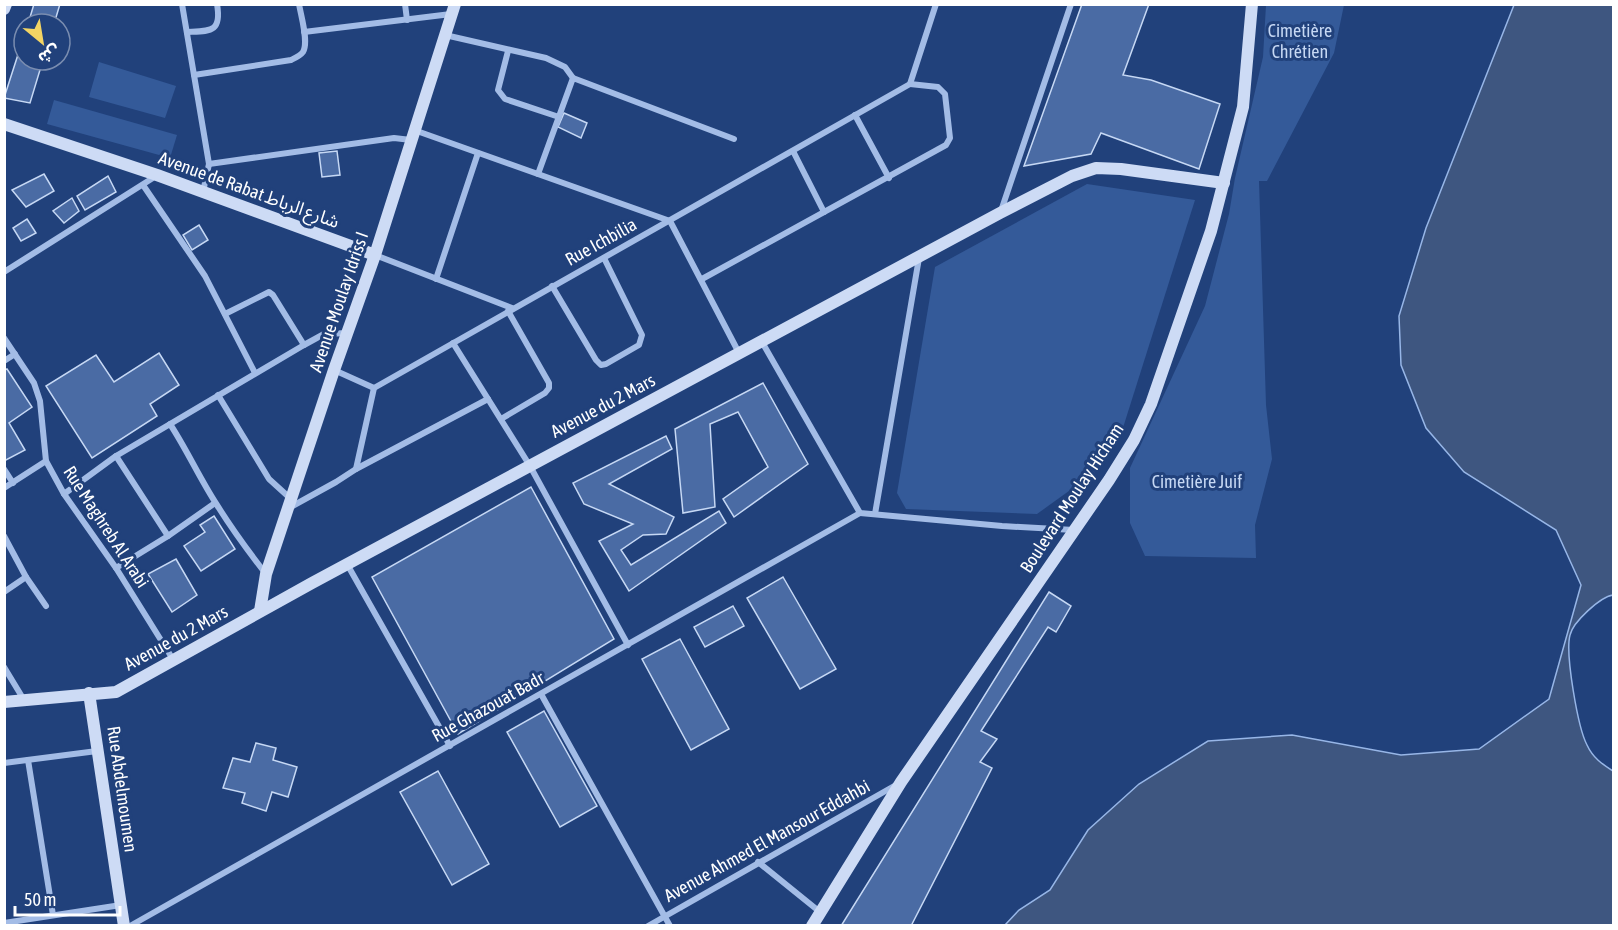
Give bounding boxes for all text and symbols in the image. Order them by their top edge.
north arrow [12,12,72,72]
park label: Cimetière Chrétien [1268,20,1332,62]
text: ش [35,41,63,68]
street label: Avenue de Rabat شارع الرباط [155,147,342,236]
street label: Rue Ichbilia [561,213,640,270]
street label: Avenue Moulay Idriss I [305,229,372,375]
street label: Avenue du 2 Mars [547,369,658,442]
street label: Boulevard Moulay Hicham [1015,419,1128,576]
street label: Rue Maghreb Al Arabi [59,462,154,591]
park label: Cimetière Juif [1152,471,1242,492]
street label: Avenue du 2 Mars [120,600,231,675]
street label: Rue Ghazouat Badr [428,667,548,746]
street label: Rue Abdelmoumen [103,725,142,853]
street label: Avenue Ahmed El Mansour Eddahbi [660,775,873,906]
scale bar [15,879,120,917]
text: 50 m [24,889,56,910]

